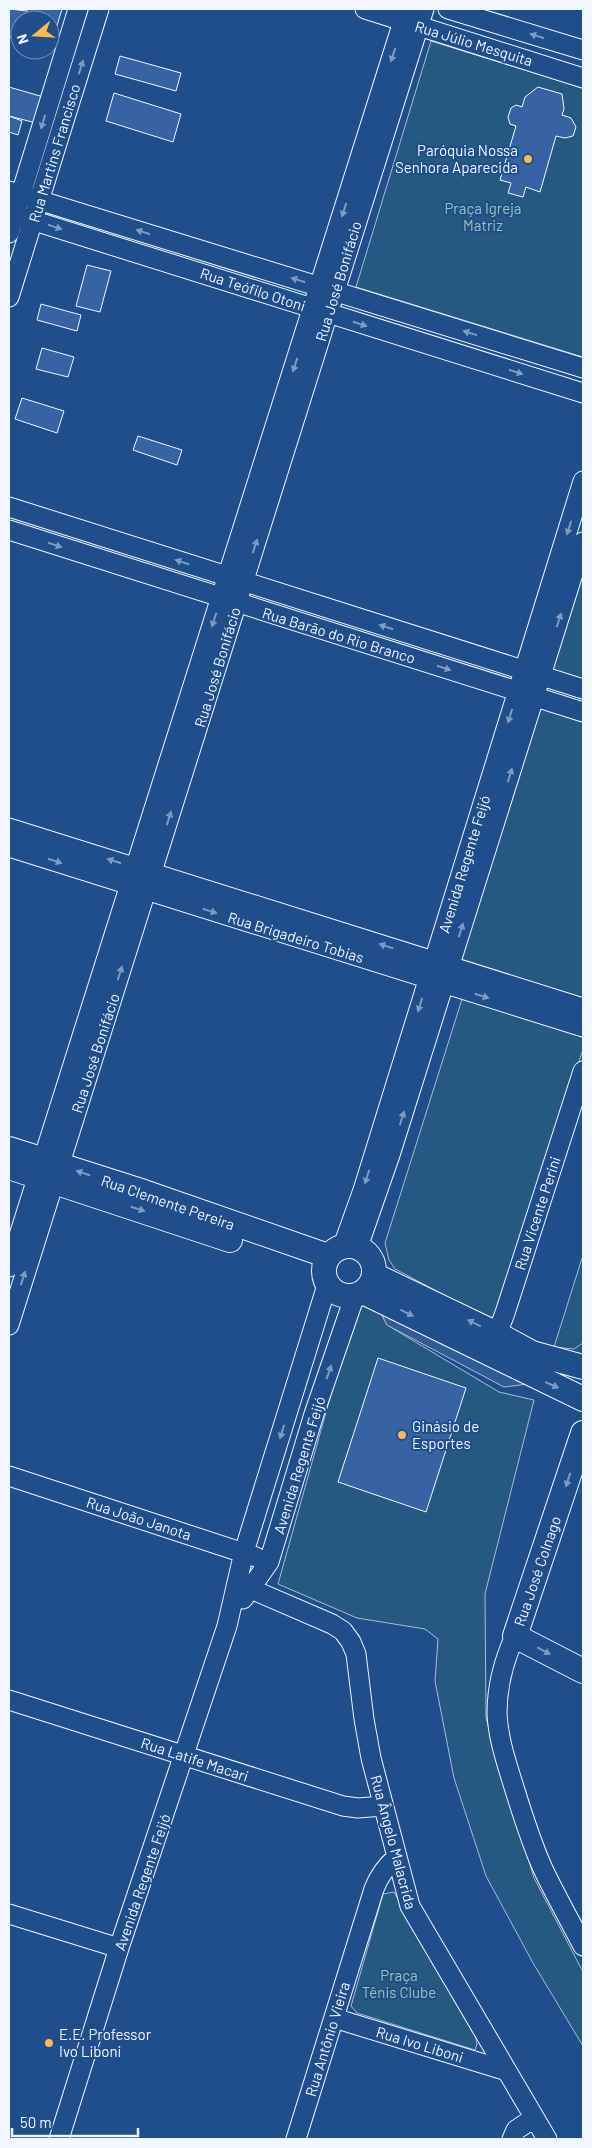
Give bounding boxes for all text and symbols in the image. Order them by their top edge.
north arrow [10,10,60,60]
street label: Rua Júlio Mesquita [413,17,535,69]
text: N [13,32,32,46]
one-way arrow [529,32,544,39]
one-way arrow [388,48,396,63]
one-way arrow [77,59,85,74]
street label: Rua Martins Francisco [24,82,84,224]
one-way arrow [39,115,47,130]
place label: Paróquia Nossa Senhora Aparecida [395,141,518,176]
marker: Paróquia Nossa Senhora Aparecida [522,153,534,165]
park label: Praça Igreja Matriz [444,199,522,234]
one-way arrow [339,203,347,218]
street label: Rua José Bonifácio [311,219,365,343]
one-way arrow [48,224,63,231]
one-way arrow [135,227,150,235]
street label: Rua Teófilo Otoni [198,263,308,315]
one-way arrow [290,275,305,283]
one-way arrow [353,320,368,328]
one-way arrow [462,329,477,337]
one-way arrow [290,358,298,373]
one-way arrow [508,369,523,376]
one-way arrow [564,520,572,535]
one-way arrow [251,539,259,554]
one-way arrow [48,542,63,549]
one-way arrow [174,558,189,566]
street label: Rua Barão do Rio Branco [260,603,418,667]
street label: Rua José Bonifácio [190,605,244,729]
one-way arrow [555,612,563,627]
one-way arrow [210,613,217,628]
one-way arrow [379,623,394,631]
one-way arrow [436,665,451,672]
one-way arrow [506,709,513,724]
one-way arrow [507,767,514,782]
street label: Avenida Regente Feijó [434,793,494,935]
one-way arrow [166,811,173,826]
one-way arrow [107,857,122,864]
one-way arrow [48,858,63,866]
one-way arrow [203,907,218,915]
street label: Rua Brigadeiro Tobias [226,908,366,966]
one-way arrow [458,922,466,937]
one-way arrow [379,942,394,950]
one-way arrow [116,965,124,980]
street label: Rua José Bonifácio [67,991,123,1115]
one-way arrow [475,992,490,1000]
one-way arrow [416,998,424,1013]
one-way arrow [399,1111,406,1126]
street label: Rua Vicente Perini [510,1154,564,1272]
one-way arrow [75,1168,90,1176]
one-way arrow [362,1170,370,1185]
street label: Rua Clemente Pereira [99,1171,237,1233]
one-way arrow [131,1206,146,1214]
one-way arrow [20,1270,28,1285]
one-way arrow [400,1309,414,1317]
one-way arrow [467,1318,481,1326]
one-way arrow [326,1364,333,1379]
one-way arrow [545,1382,559,1390]
street label: Avenida Regente Feijó [269,1394,329,1536]
place label: Ginásio de Esportes [412,1417,479,1452]
one-way arrow [278,1424,285,1439]
marker: Ginásio de Esportes [396,1429,408,1441]
one-way arrow [564,1472,572,1487]
street label: Rua João Janota [84,1493,194,1543]
street label: Rua José Colnago [510,1513,564,1629]
one-way arrow [537,1647,551,1655]
street label: Rua Latife Macari [139,1733,251,1785]
street label: Rua Ângelo Malacrida [367,1773,421,1911]
street label: Avenida Regente Feijó [110,1811,174,1953]
park label: Praça Tênis Clube [362,1966,436,2001]
street label: Rua Antônio Vieira [301,1979,353,2099]
street label: Rua Ivo Liboni [374,2022,466,2066]
place label: E.E. Professor Ivo Liboni [59,2025,152,2060]
marker: E.E. Professor Ivo Liboni [43,2037,55,2049]
scale bar [12,2106,139,2138]
text: 50 m [20,2113,52,2131]

